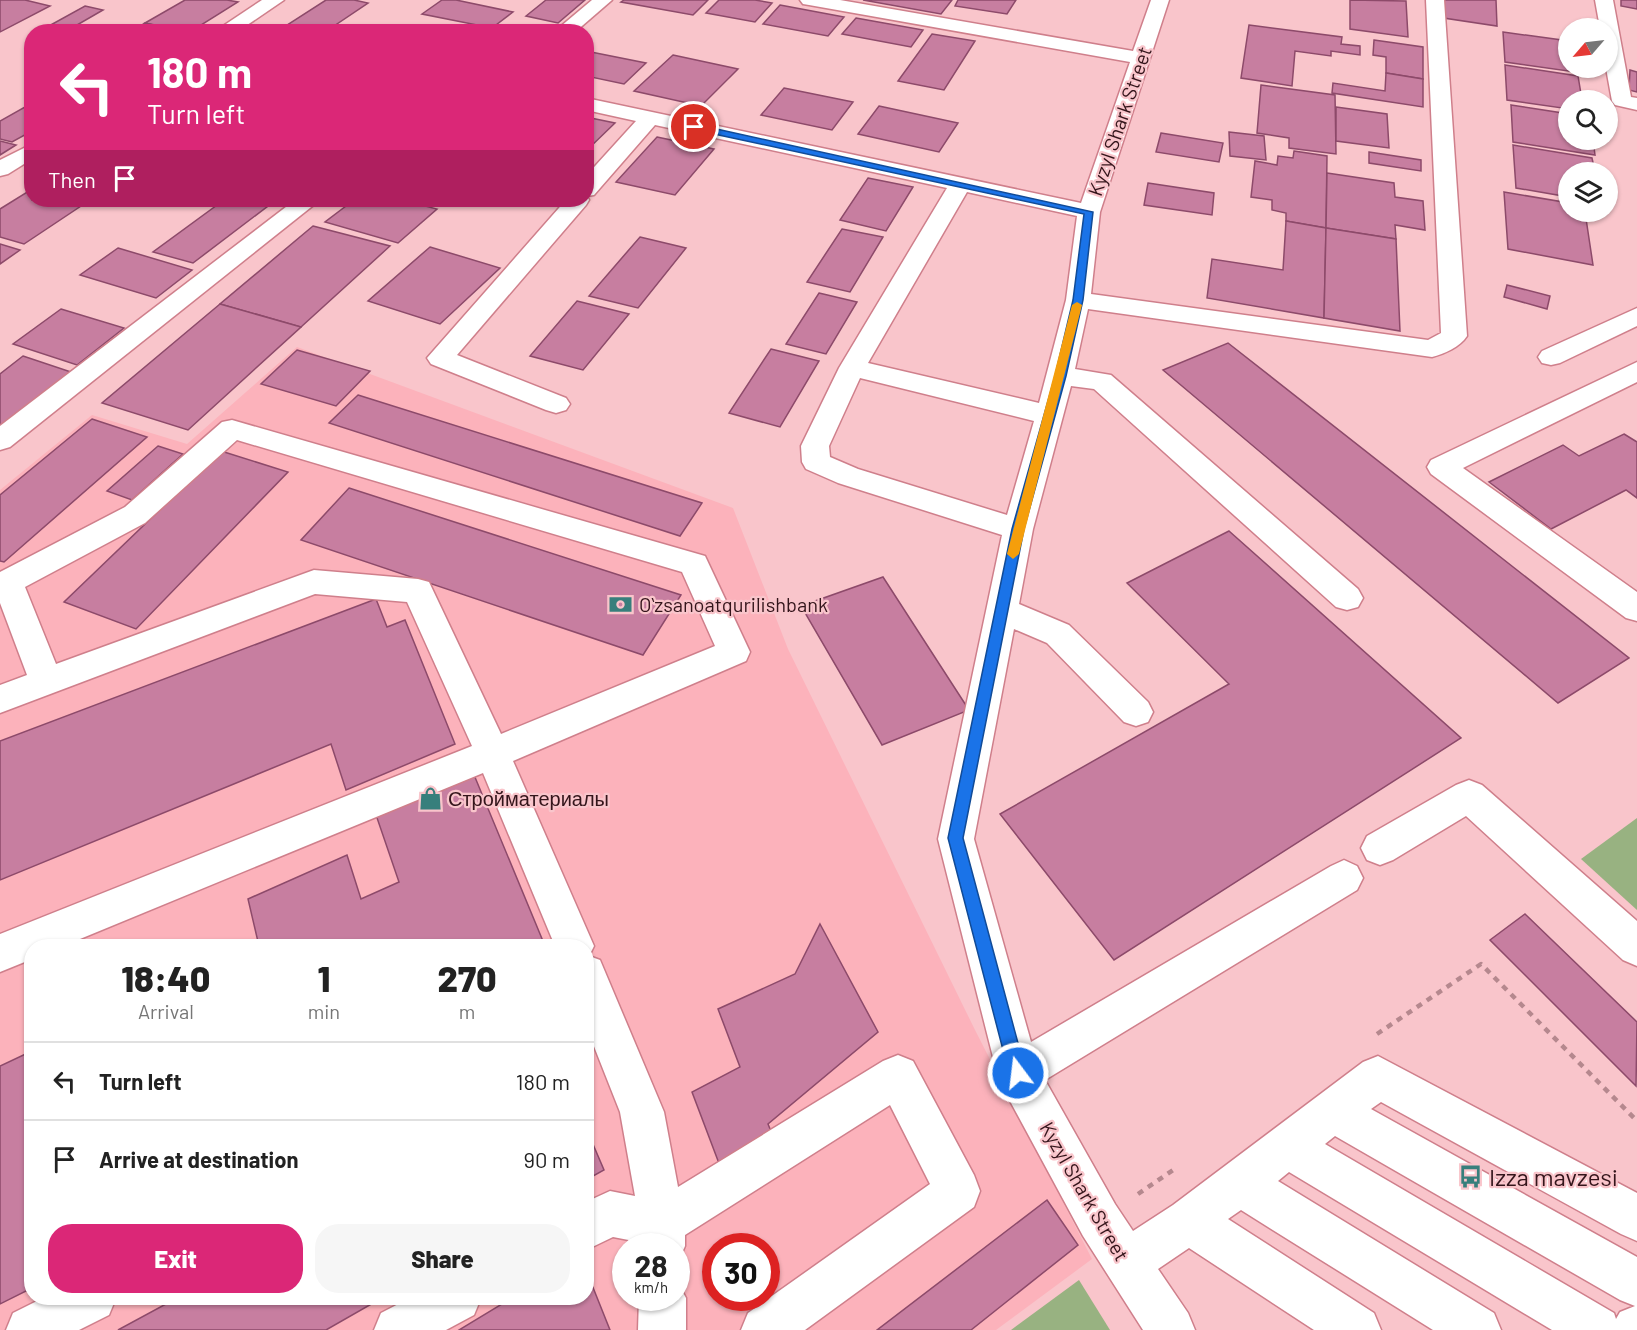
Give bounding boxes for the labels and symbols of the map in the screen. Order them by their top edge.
north arrow [1558,18,1618,78]
street label: Kyzyl Shark Street [1082,43,1156,199]
pin [668,101,719,152]
bank icon: Oʻzsanoatqurilishbank [608,591,634,617]
place label: Oʻzsanoatqurilishbank [639,592,828,616]
shop icon: Стройматериалы [417,785,443,811]
place label: Стройматериалы [448,786,609,810]
position arrow [986,1041,1050,1105]
street label: Kyzyl Shark Street [1036,1117,1134,1265]
place label: Izza mavzesi [1489,1162,1618,1191]
bus stop icon: Izza mavzesi [1458,1163,1484,1189]
speed limit sign: 30 [702,1233,780,1311]

